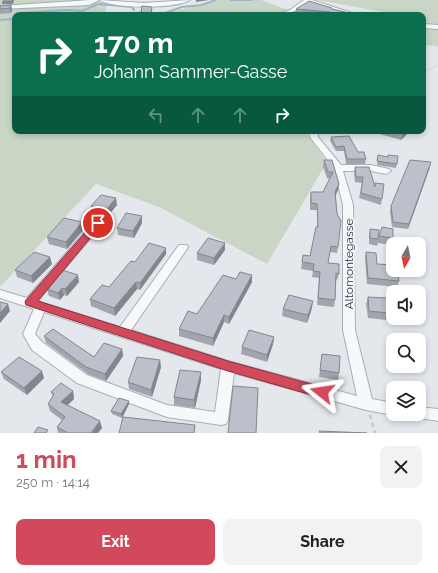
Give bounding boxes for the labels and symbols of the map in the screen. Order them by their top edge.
pin [81,206,115,240]
street label: Altomontegasse [342,218,356,310]
north arrow [386,237,426,277]
position arrow [301,371,343,413]

